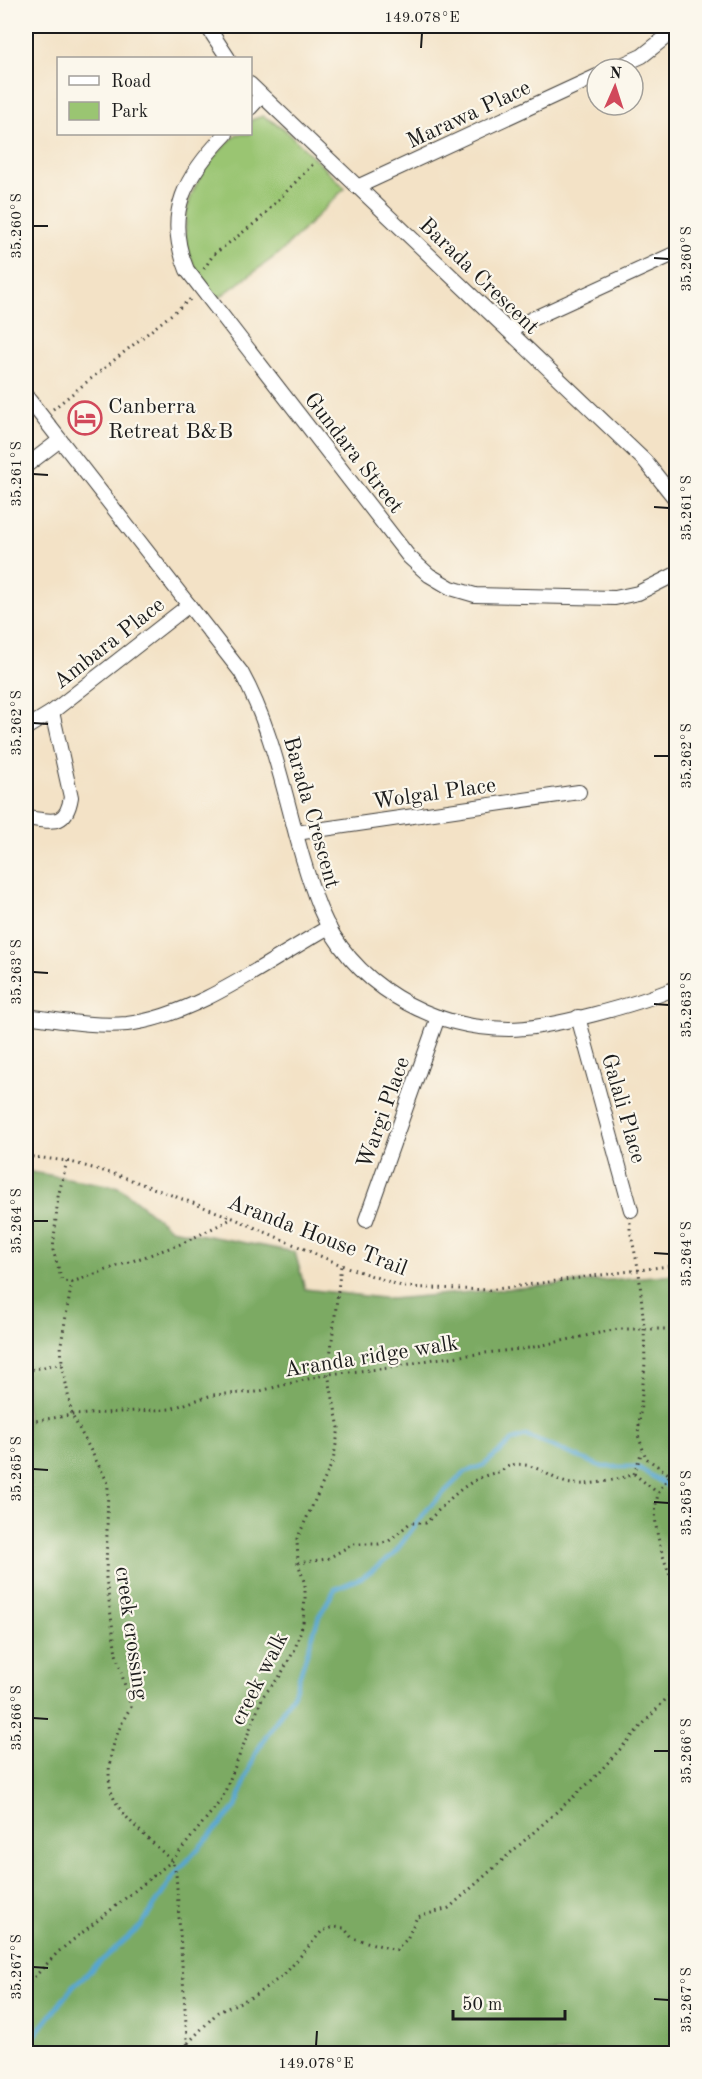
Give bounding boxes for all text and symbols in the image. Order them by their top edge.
text: 149.078°E [384,11,460,26]
legend [57,57,252,135]
north arrow [585,57,645,117]
text: N [609,66,623,82]
text: Road [111,73,151,91]
street label: Marawa Place [404,77,534,153]
text: Park [111,103,148,121]
text: 35.260°S [10,193,25,259]
street label: Barada Crescent [414,214,543,339]
text: 35.260°S [680,226,695,292]
street label: Gundara Street [300,389,407,518]
place label: Canberra Retreat B&B [108,396,233,443]
hotel icon: Canberra Retreat B&B [67,400,103,436]
text: 35.261°S [10,441,25,507]
text: 35.261°S [680,475,695,541]
street label: Ambara Place [50,594,169,693]
text: 35.262°S [10,690,25,756]
text: 35.262°S [680,723,695,789]
street label: Barada Crescent [279,734,343,891]
street label: Wolgal Place [371,774,497,814]
text: 35.263°S [10,939,25,1005]
text: 35.263°S [680,972,695,1038]
street label: Galali Place [597,1051,649,1166]
street label: Wargi Place [354,1054,414,1171]
text: 35.264°S [10,1188,25,1254]
street label: Aranda House Trail [224,1191,410,1280]
text: 35.264°S [680,1221,695,1287]
street label: Aranda ridge walk [283,1332,460,1382]
text: 35.265°S [10,1436,25,1502]
text: 35.265°S [680,1470,695,1536]
street label: creek crossing [111,1565,151,1702]
street label: creek walk [227,1629,293,1729]
text: 35.266°S [10,1685,25,1751]
text: 35.266°S [680,1718,695,1784]
text: 35.267°S [10,1934,25,2000]
text: 35.267°S [680,1967,695,2033]
scale bar [453,1983,566,2021]
text: 50 m [462,1996,502,2014]
text: 149.078°E [278,2057,354,2072]

